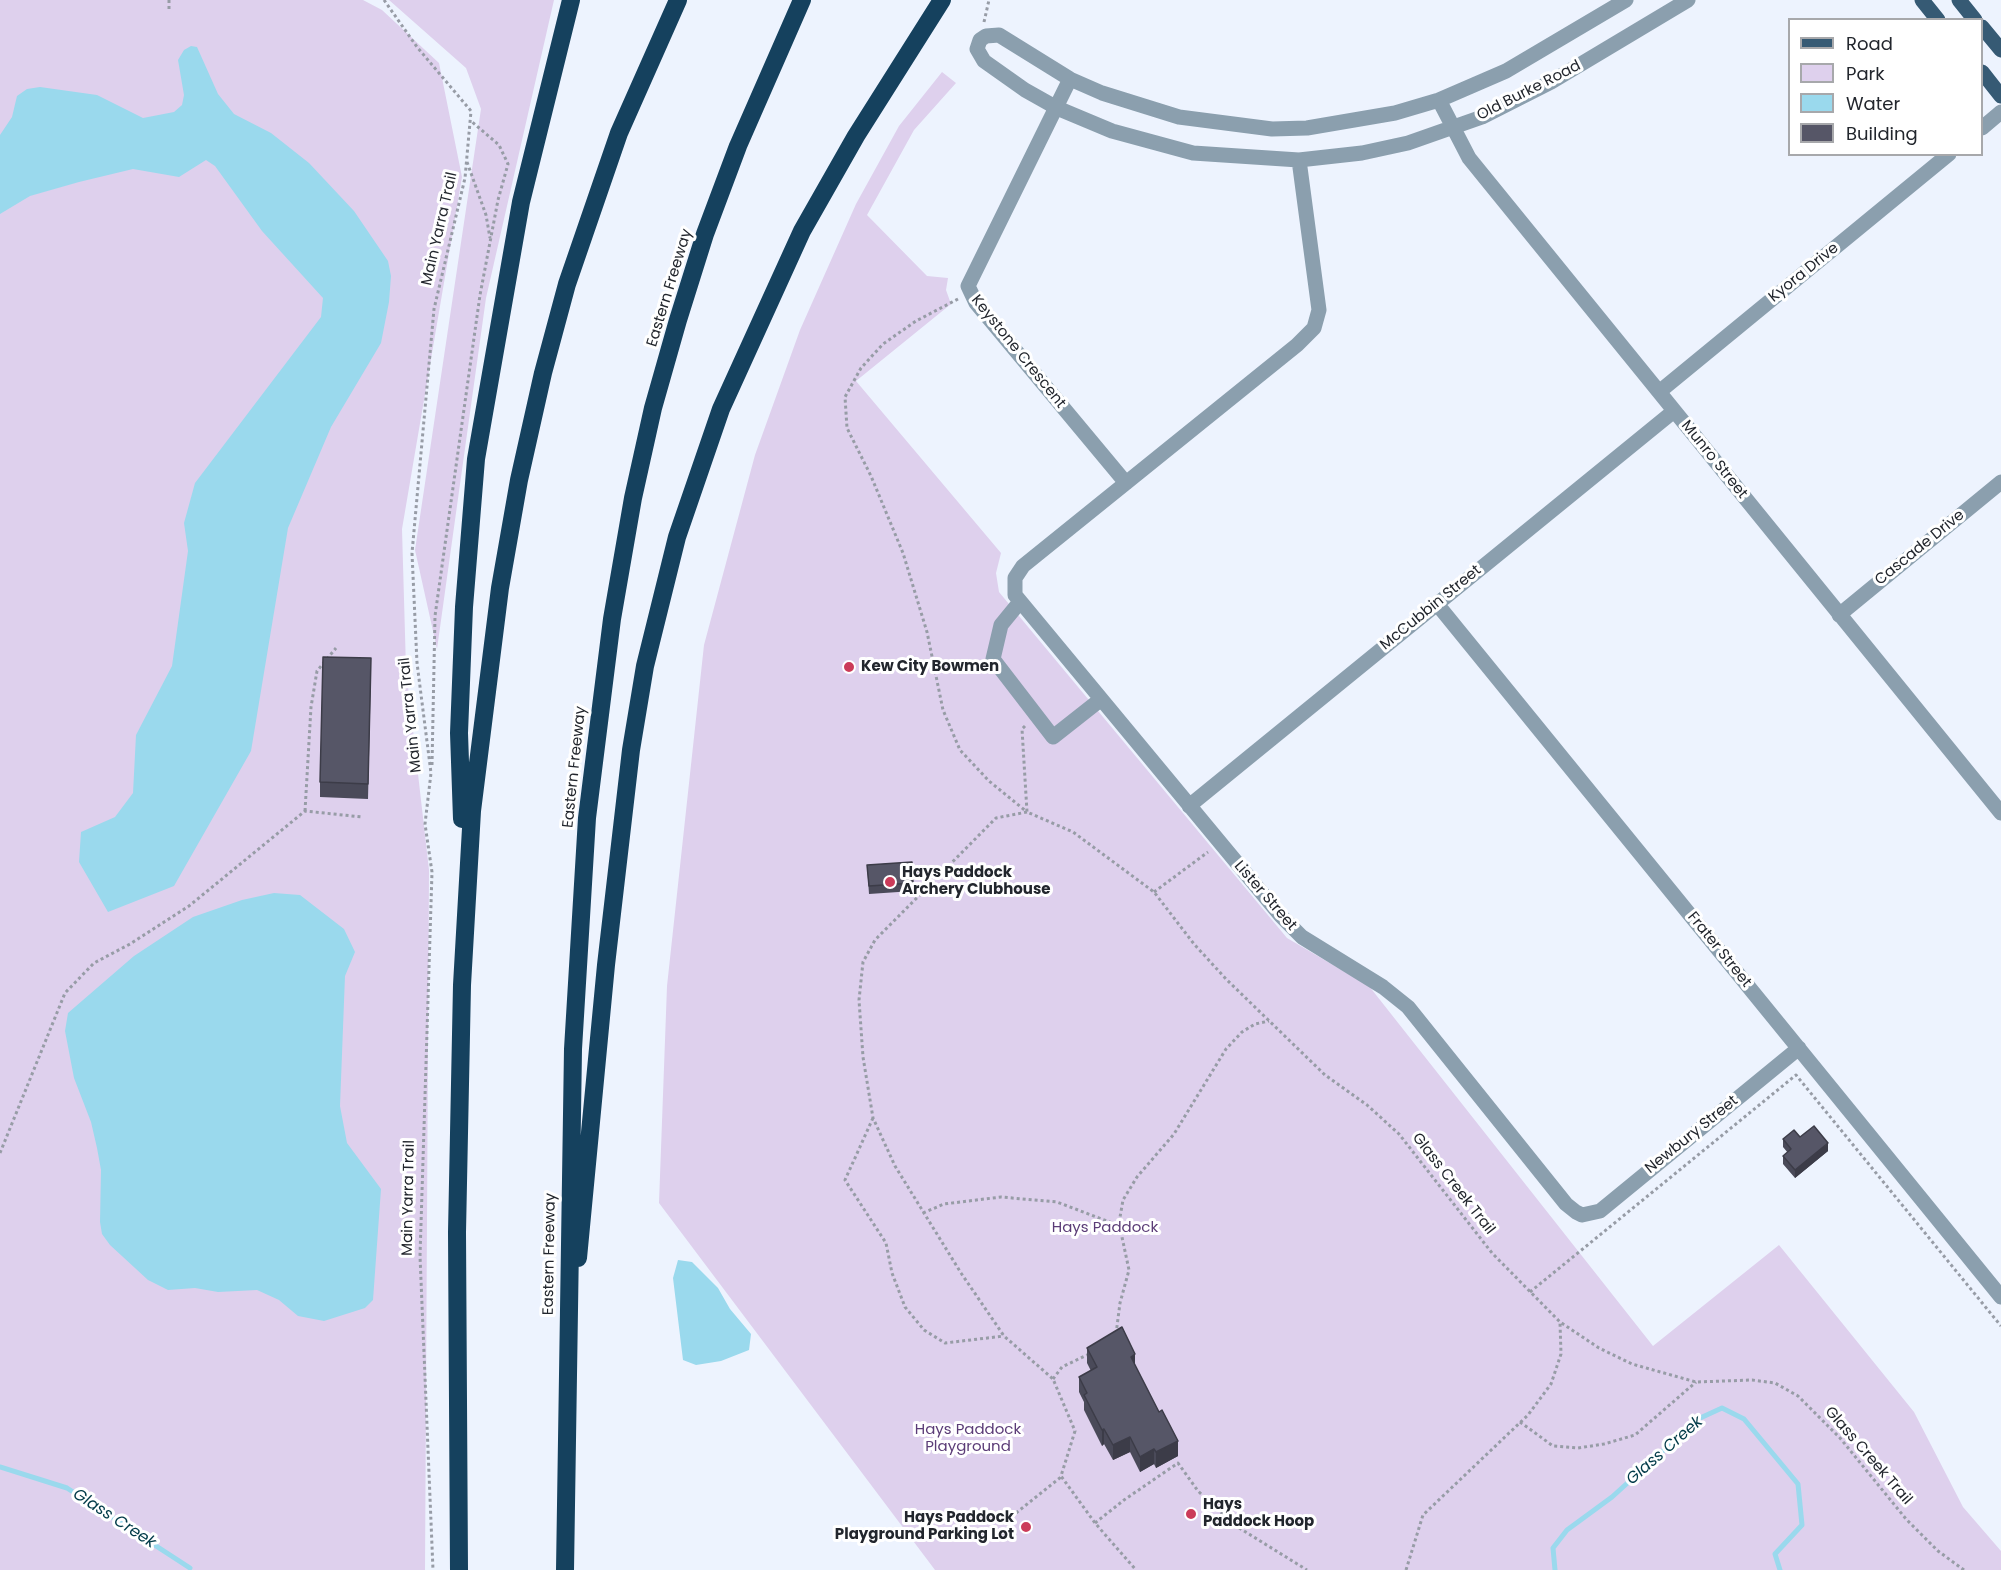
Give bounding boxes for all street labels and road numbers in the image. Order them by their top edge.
street label: Old Burke Road [1474,57,1584,125]
street label: Main Yarra Trail [418,171,462,287]
street label: Eastern Freeway [644,227,696,349]
street label: Kyora Drive [1766,239,1842,307]
street label: Keystone Crescent [967,292,1069,412]
street label: Munro Street [1677,417,1751,503]
street label: Cascade Drive [1872,506,1968,590]
street label: McCubbin Street [1377,562,1485,654]
street label: Main Yarra Trail [396,656,426,774]
street label: Eastern Freeway [560,705,590,829]
street label: Lister Street [1230,858,1300,934]
street label: Frater Street [1683,909,1755,991]
street label: Newbury Street [1642,1092,1742,1178]
street label: Glass Creek Trail [1408,1130,1498,1238]
street label: Main Yarra Trail [399,1140,419,1256]
street label: Eastern Freeway [540,1193,560,1315]
street label: Glass Creek Trail [1821,1403,1915,1509]

